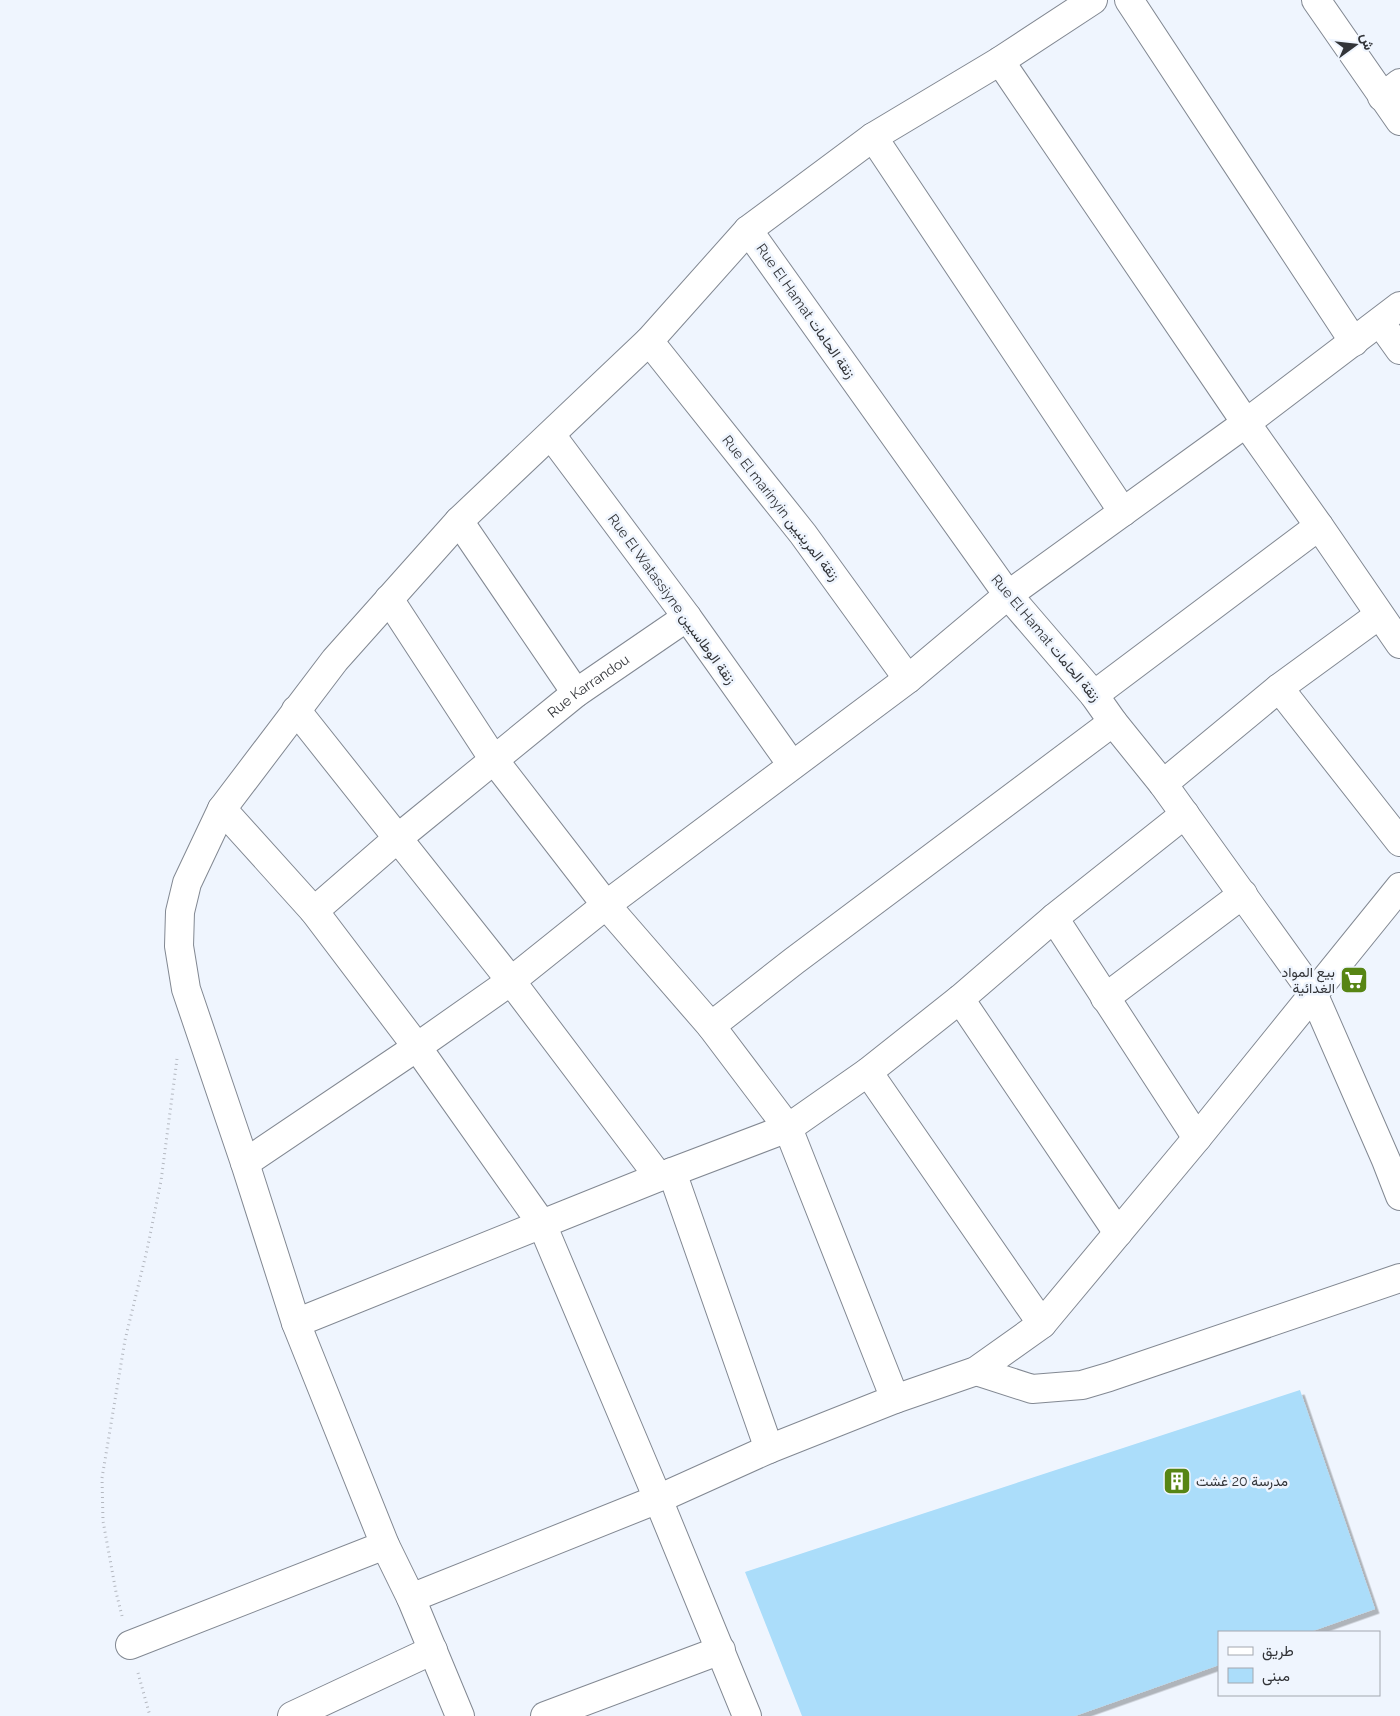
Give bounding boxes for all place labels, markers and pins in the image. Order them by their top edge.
place label: بيع المواد الغدائية [1282,964,1335,996]
supermarket icon: بيع المواد الغدائية [1339,965,1369,995]
building icon: مدرسة 20 غشت [1162,1466,1192,1496]
place label: مدرسة 20 غشت [1196,1473,1288,1490]

